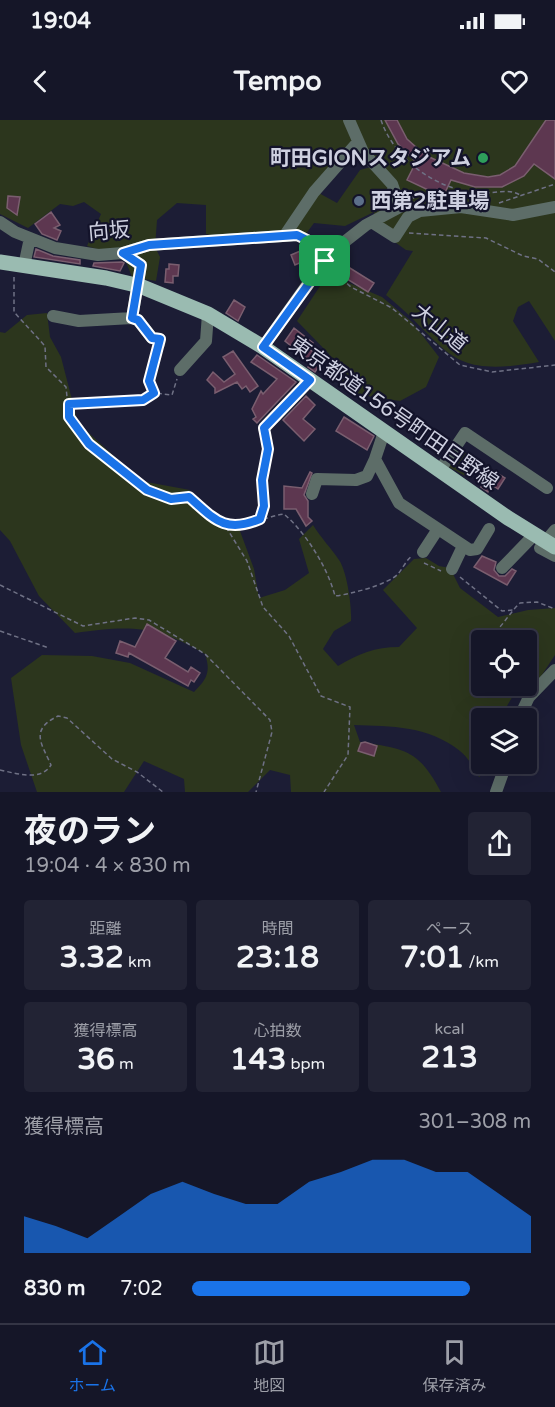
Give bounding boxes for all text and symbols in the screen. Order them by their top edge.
text: 19:04 [30,8,91,34]
icon: back [24,65,57,98]
text: Tempo [233,65,322,98]
icon: heart [498,65,531,98]
place label: 町田GIONスタジアム [270,146,471,171]
marker: 町田GIONスタジアム [476,151,490,165]
place label: 西第2駐車場 [371,189,489,214]
marker: 西第2駐車場 [352,194,366,208]
street label: 向坂 [87,217,131,246]
pin [299,235,350,286]
icon: arrive [308,244,341,277]
street label: 大山道 [407,299,472,358]
street label: 東京都道156号町田日野線 [284,332,503,495]
map controls [471,630,537,774]
button: locate [471,630,537,696]
button: layers [471,708,537,774]
text: 夜のラン [24,812,156,851]
button: share [468,812,531,875]
text: 19:04 · 4 × 830 m [24,854,191,878]
text: 距離 [89,919,122,939]
text: 時間 [261,919,294,939]
text: ペース [426,919,473,939]
text: 3.32 [60,939,124,976]
text: 23:18 [236,939,319,976]
text: 7:01 [400,939,464,976]
text: km [124,952,151,972]
text: /km [464,952,499,972]
text: kcal [434,1019,465,1039]
text: 獲得標高 [73,1021,138,1041]
text: 心拍数 [253,1021,302,1041]
text: 213 [421,1039,478,1076]
text: 36 [77,1041,115,1078]
text: 143 [230,1041,286,1078]
text: m [115,1054,134,1074]
text: bpm [286,1054,325,1074]
text: 301–308 m [418,1110,531,1134]
text: 獲得標高 [24,1115,104,1139]
text: 830 m [24,1277,85,1301]
text: 7:02 [120,1277,163,1301]
tab: ホーム [68,1336,116,1396]
tab: 地図 [253,1336,286,1396]
tab: 保存済み [423,1336,487,1396]

